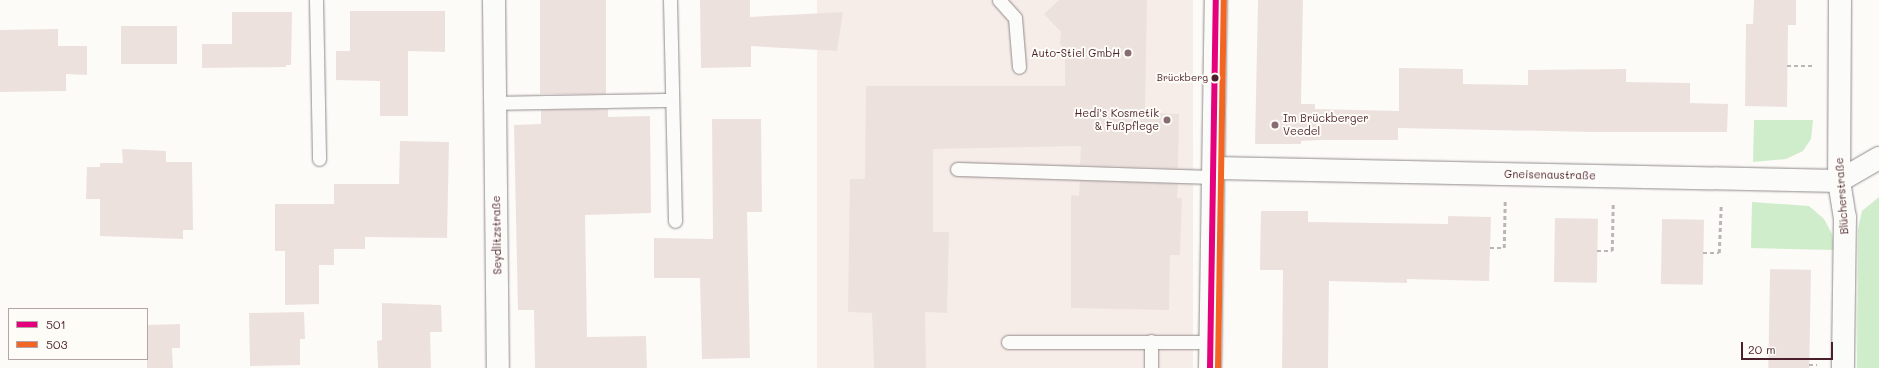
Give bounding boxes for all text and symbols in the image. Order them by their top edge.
place label: Auto-Stiel GmbH [1031,46,1120,60]
marker: Auto-Stiel GmbH [1123,48,1133,58]
place label: Brückberg [1157,72,1208,84]
marker: Brückberg [1210,73,1220,83]
place label: Hedi's Kosmetik & Fußpflege [1075,107,1159,133]
place label: Im Brückberger Veedel [1283,112,1369,138]
marker: Hedi's Kosmetik & Fußpflege [1162,115,1172,125]
marker: Im Brückberger Veedel [1270,120,1280,130]
street label: Blücherstraße [1833,157,1851,235]
street label: Gneisenaustraße [1504,168,1596,182]
street label: Seydlitzstraße [490,195,504,275]
legend [8,308,148,360]
text: 501 [46,316,66,332]
scale bar [1743,334,1835,360]
text: 503 [46,336,67,352]
text: 20 m [1748,341,1776,357]

